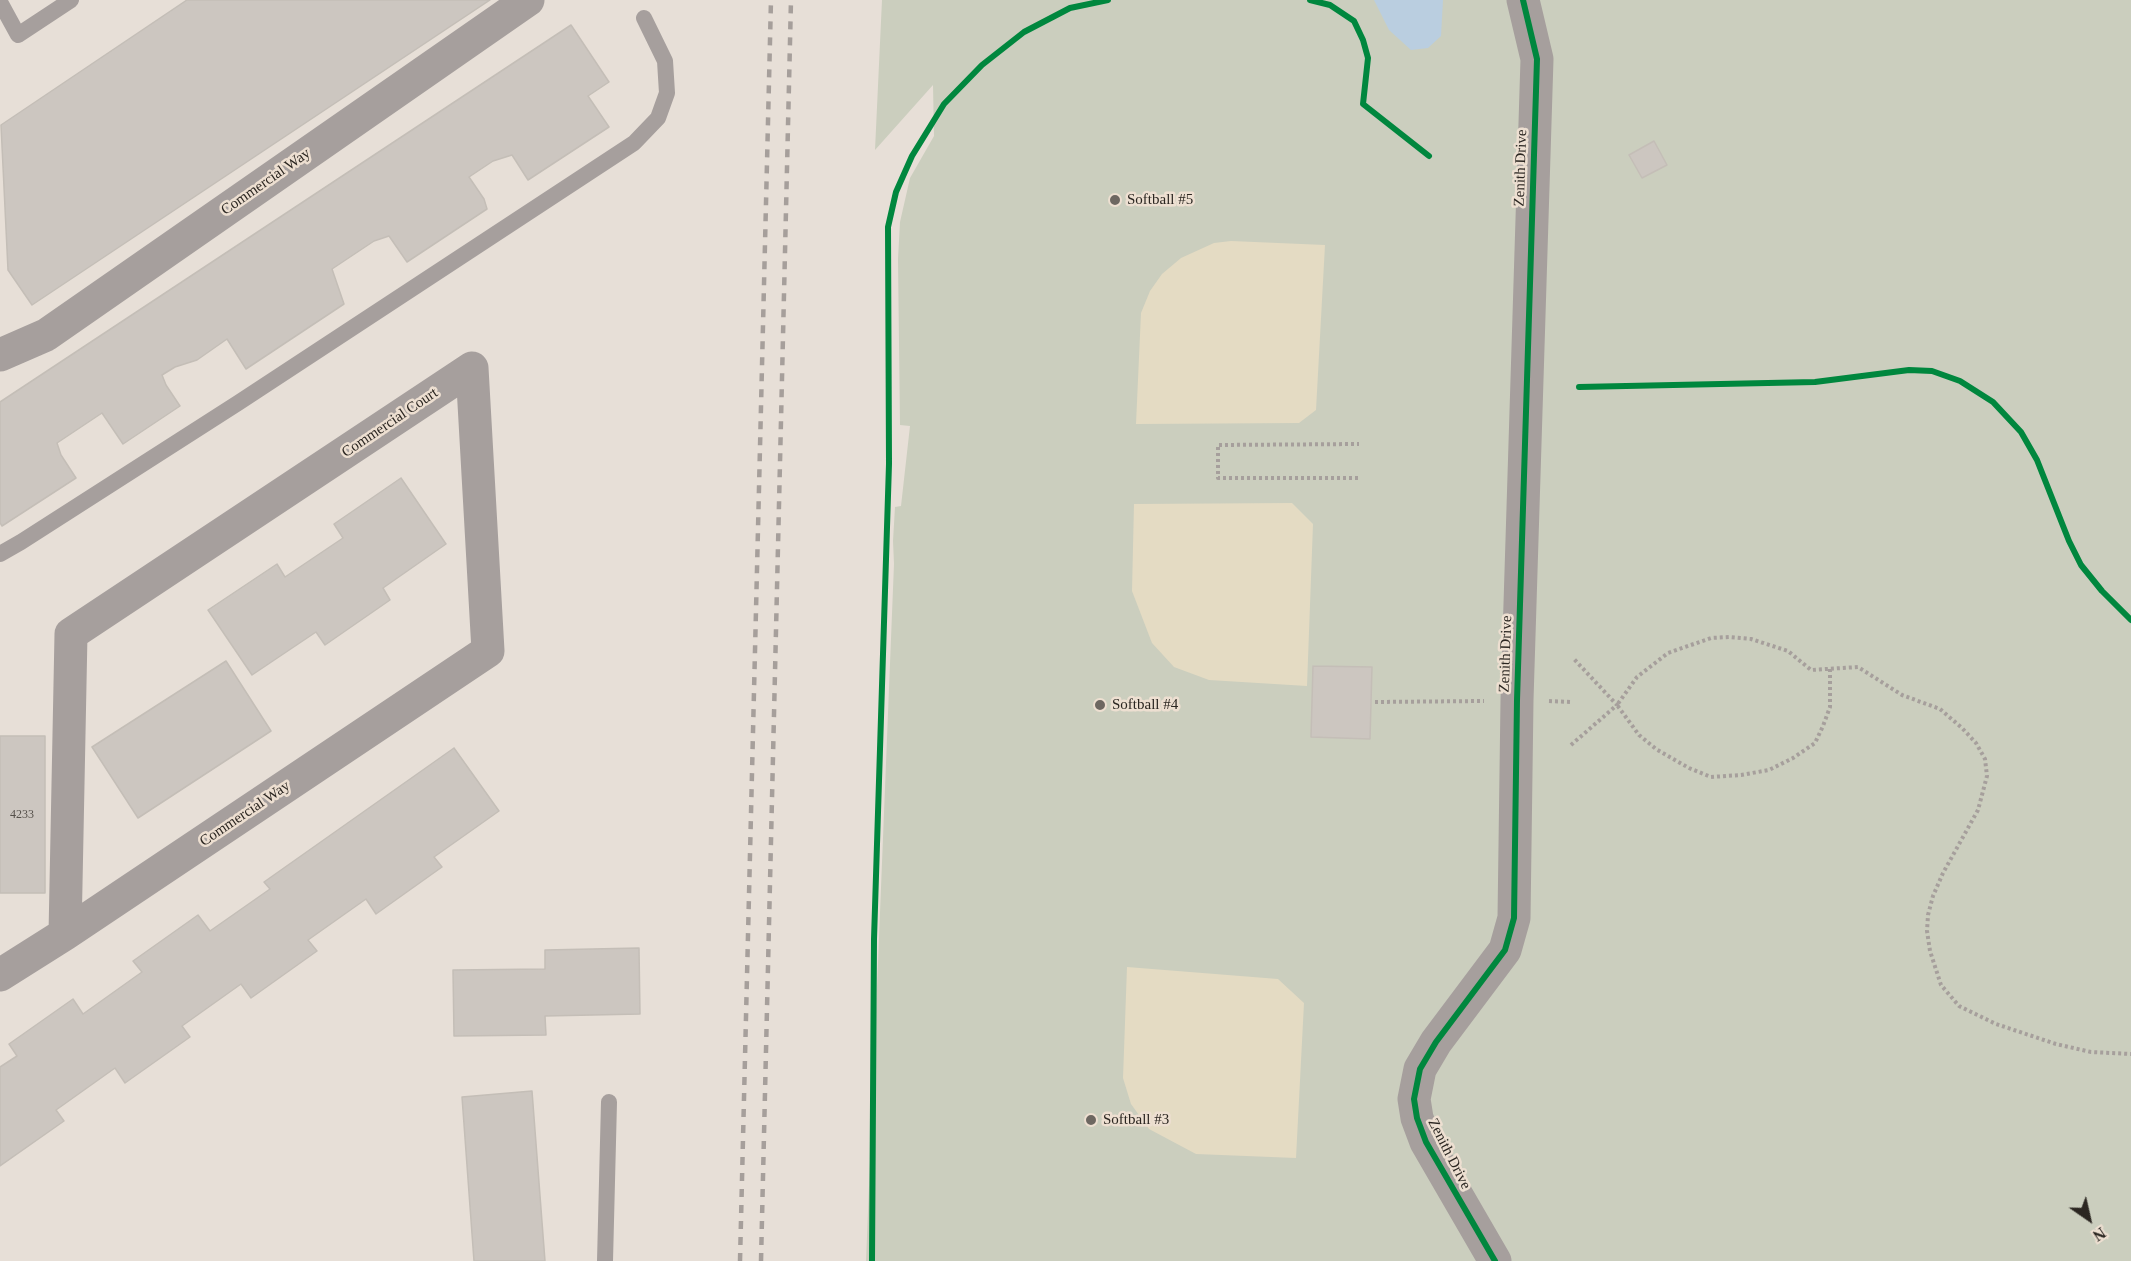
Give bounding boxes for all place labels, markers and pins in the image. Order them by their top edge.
place label: Softball #5 [1127,191,1193,209]
marker: Softball #5 [1108,193,1122,207]
place label: Softball #4 [1112,696,1178,714]
marker: Softball #4 [1093,698,1107,712]
place label: Softball #3 [1103,1111,1169,1129]
marker: Softball #3 [1084,1113,1098,1127]

